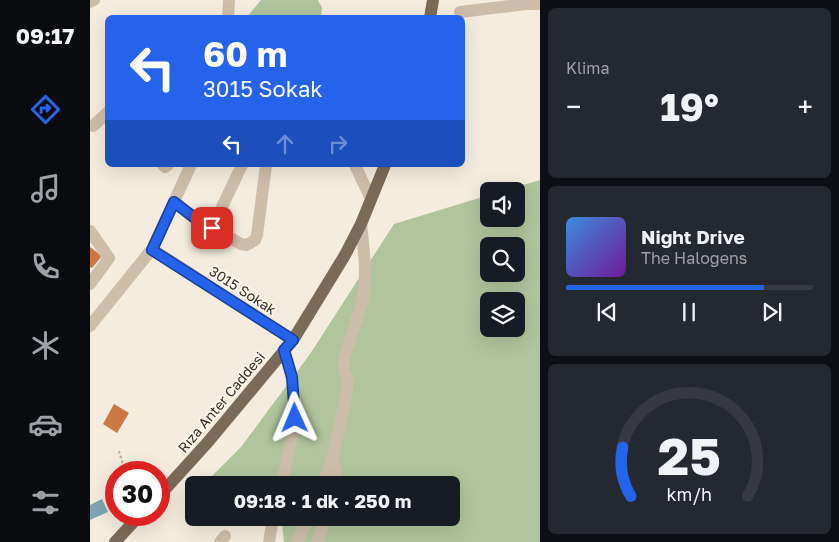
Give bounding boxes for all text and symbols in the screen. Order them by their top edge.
text: 09:17 [16,22,74,49]
text: 60 m [203,33,287,75]
icon: left [120,35,185,100]
text: Klima [566,58,610,78]
text: 3015 Sokak [203,75,323,102]
text: 19° [660,84,719,129]
text: − [566,90,581,123]
text: + [798,90,813,123]
icon: directions [28,92,63,127]
icon: left [218,130,246,158]
icon: ahead [271,130,299,158]
icon: right [324,130,352,158]
icon: music [28,171,63,206]
map controls [480,182,525,337]
button: sound [480,182,525,227]
pin [191,207,233,249]
icon: arrive [198,214,226,242]
text: Night Drive [641,225,745,248]
button: search [480,237,525,282]
text: The Halogens [641,248,747,268]
icon: phone [28,249,63,284]
street label: 3015 Sokak [206,262,280,318]
button: layers [480,292,525,337]
icon: previous [593,298,621,326]
icon: pause [675,298,703,326]
icon: next [758,298,786,326]
icon: climate [28,328,63,363]
street label: Rıza Anter Caddesi [174,348,268,456]
position arrow [268,391,320,443]
icon: car [28,407,63,442]
text: 25 [658,424,721,486]
speed limit sign: 30 [105,461,170,526]
text: km/h [667,483,712,505]
icon: filters [28,485,63,520]
text: 09:18 · 1 dk · 250 m [234,489,411,512]

